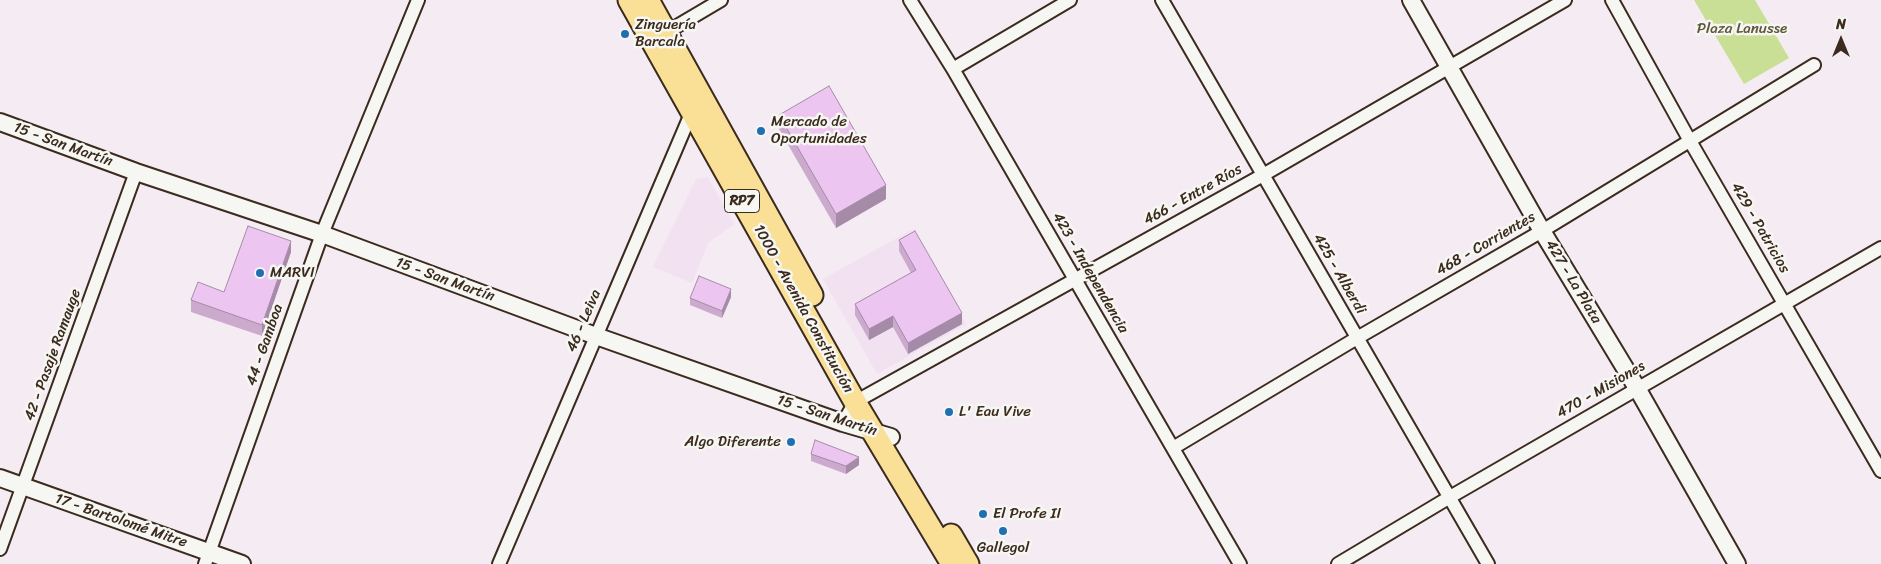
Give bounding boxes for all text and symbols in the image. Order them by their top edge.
text: N [1836,12,1846,37]
north arrow [1816,15,1866,65]
place label: Zinguería Barcala [635,16,696,51]
park label: Plaza Lanusse [1697,20,1787,38]
marker: Zinguería Barcala [619,28,631,40]
place label: Mercado de Oportunidades [771,113,867,148]
street label: 15 - San Martín [11,119,115,171]
marker: Mercado de Oportunidades [755,125,767,137]
street label: 466 - Entre Ríos [1141,161,1245,229]
street label: 429 - Patricios [1727,179,1793,277]
road number: RP7 [724,190,760,212]
street label: 468 - Corrientes [1433,208,1539,280]
street label: 423 - Independencia [1048,209,1132,337]
street label: 1000 - Avenida Constitución [749,222,857,396]
street label: 425 - Alberdi [1309,231,1369,317]
street label: 427 - La Plata [1541,237,1605,327]
street label: 15 - San Martín [393,254,497,306]
place label: MARVI [270,264,315,282]
marker: MARVI [254,267,266,279]
street label: 42 - Pasaje Ramauge [21,287,85,423]
street label: 46 - Leiva [563,287,605,355]
street label: 44 - Gamboa [243,302,287,388]
street label: 470 - Misiones [1554,357,1648,423]
street label: 15 - San Martín [775,391,879,441]
place label: L' Eau Vive [959,403,1031,421]
marker: L' Eau Vive [943,406,955,418]
place label: Algo Diferente [685,433,781,451]
marker: Algo Diferente [785,436,797,448]
street label: 17 - Bartolomé Mitre [52,490,190,552]
place label: El Profe II [993,505,1061,523]
marker: El Profe II [977,508,989,520]
marker: Gallegol [997,525,1009,537]
place label: Gallegol [977,539,1029,557]

